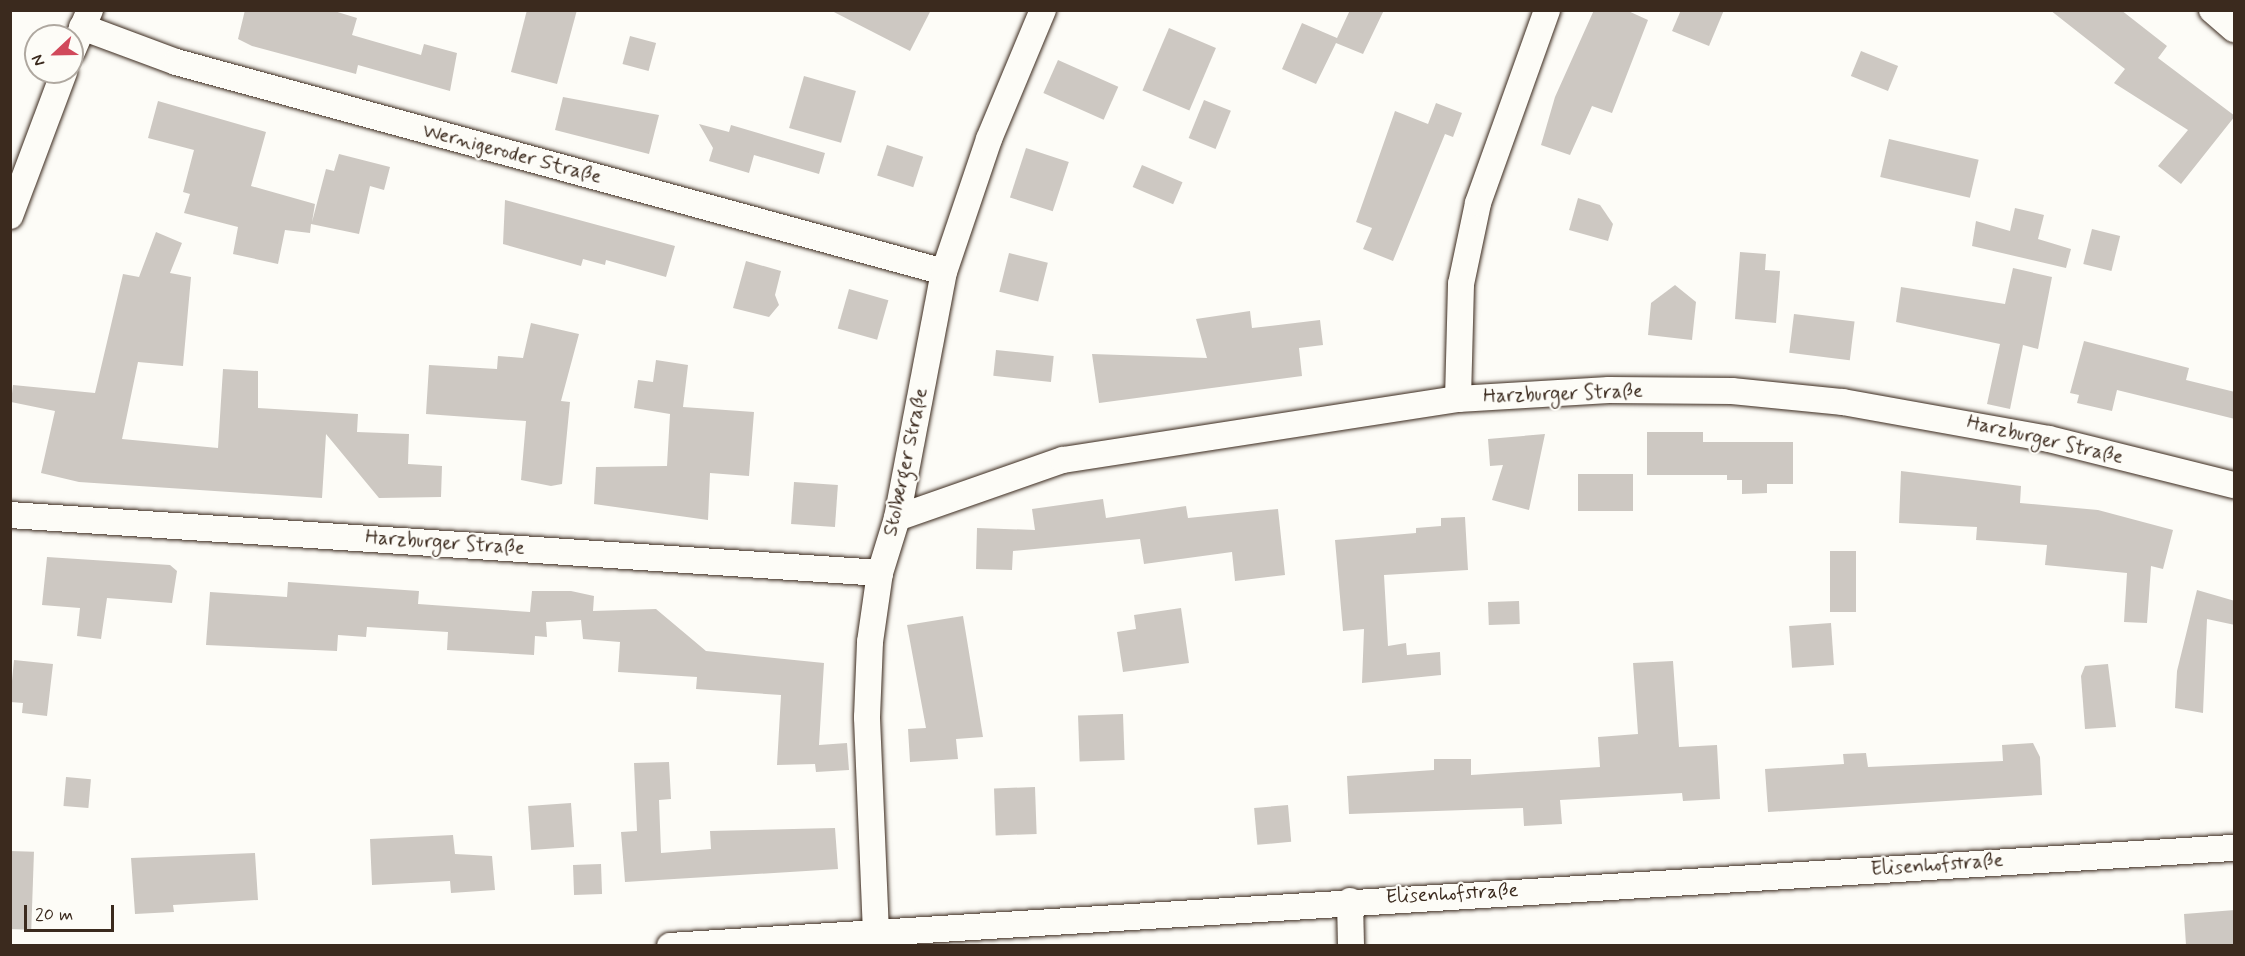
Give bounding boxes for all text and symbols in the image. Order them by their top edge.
north arrow [24,24,84,84]
text: N [27,51,50,69]
street label: Wernigeroder Straße [421,119,603,189]
street label: Harzburger Straße [1483,379,1643,409]
street label: Stolberger Straße [879,386,933,538]
street label: Harzburger Straße [1965,410,2125,470]
street label: Harzburger Straße [365,525,525,561]
street label: Elisenhofstraße [1870,848,2004,882]
street label: Elisenhofstraße [1385,879,1519,909]
scale bar [27,893,117,931]
text: 20 m [35,903,73,927]

